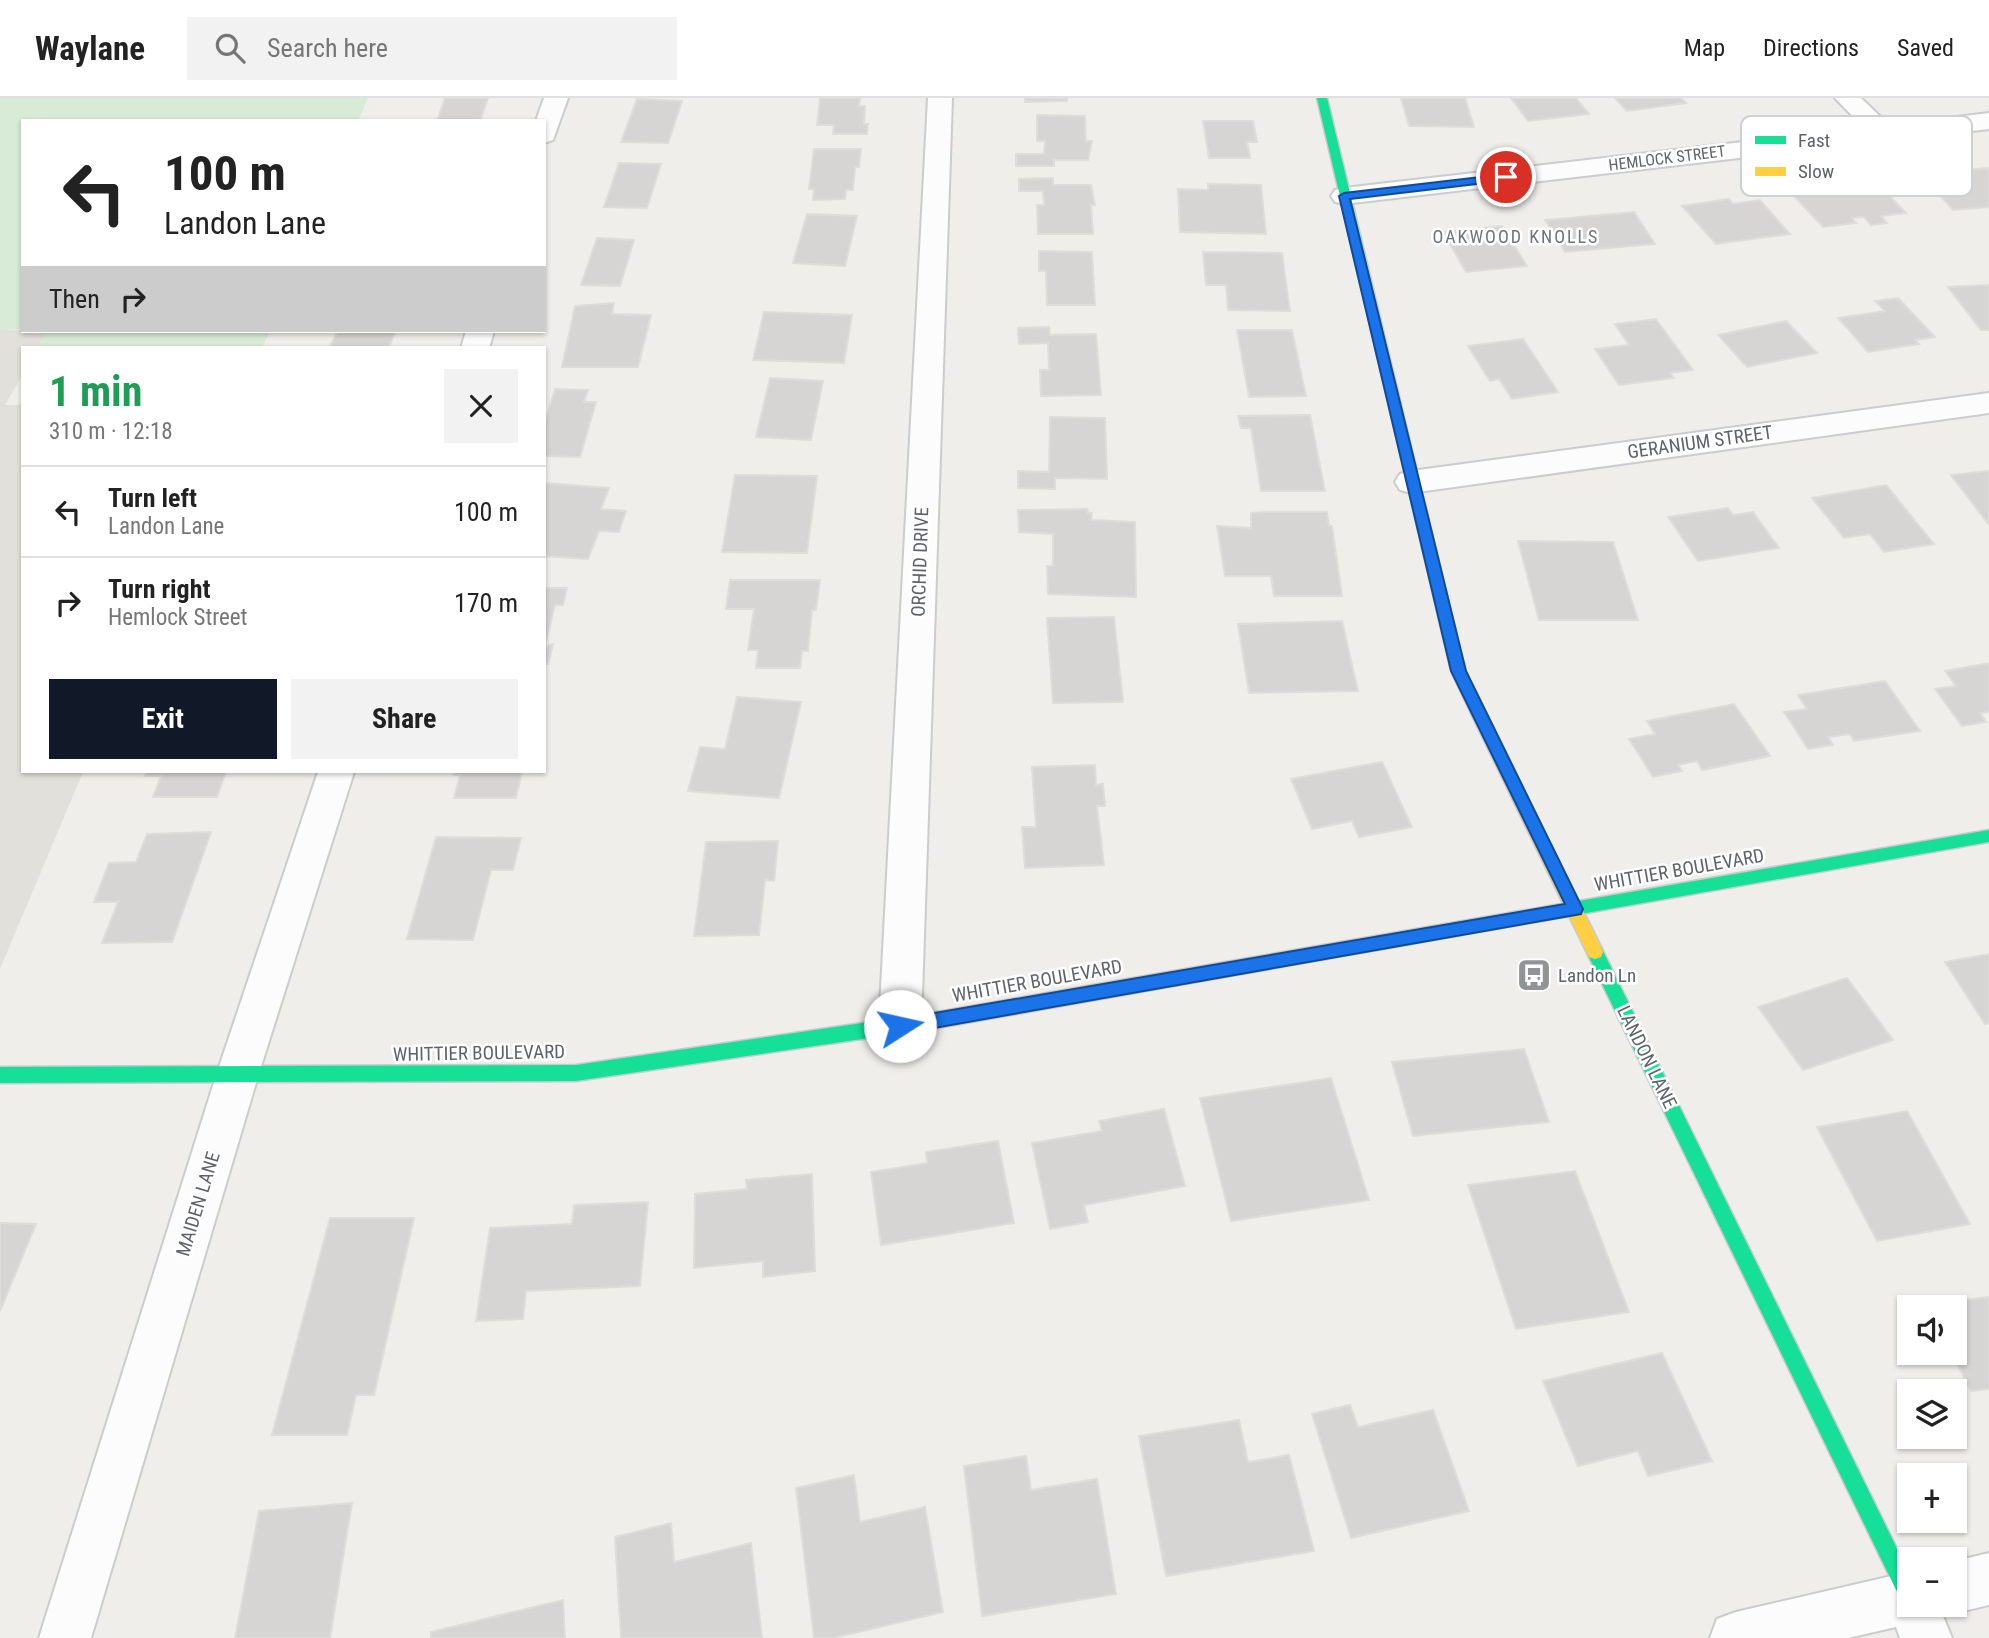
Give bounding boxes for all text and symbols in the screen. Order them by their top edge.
search box [187,17,677,80]
text: Waylane [35,29,145,68]
icon: search [211,29,249,67]
text: Search here [267,33,388,63]
text: Map [1684,34,1725,62]
text: Directions [1763,34,1859,62]
text: Saved [1897,34,1954,62]
legend [1741,116,1972,196]
text: Fast [1798,129,1830,152]
street label: HEMLOCK STREET [1607,141,1727,175]
text: 100 m [164,145,286,202]
icon: left [49,147,140,238]
pin [1476,147,1536,207]
icon: arrive [1487,158,1525,196]
text: Slow [1798,160,1834,183]
text: Landon Lane [164,204,326,242]
district label: OAKWOOD KNOLLS [1433,226,1599,247]
icon: right [114,280,152,318]
text: Then [49,284,100,314]
text: 1 min [49,367,142,416]
button: close [444,369,518,443]
text: 310 m · 12:18 [49,418,173,445]
street label: GERANIUM STREET [1626,420,1774,464]
text: Turn left [108,483,197,513]
icon: left [49,493,87,531]
text: 100 m [454,497,518,527]
street label: ORCHID DRIVE [907,507,933,617]
text: Landon Lane [108,513,224,540]
text: Turn right [108,574,210,604]
icon: right [49,584,87,622]
text: 170 m [454,588,518,618]
text: Hemlock Street [108,604,247,631]
button: Exit [49,679,277,759]
button: Share [291,679,518,759]
street label: WHITTIER BOULEVARD [1592,844,1766,896]
street label: WHITTIER BOULEVARD [950,955,1124,1007]
bus stop icon: Landon Ln [1515,956,1553,994]
place label: Landon Ln [1558,964,1636,987]
position arrow [863,989,937,1063]
street label: LANDON LANE [1612,1002,1682,1112]
street label: WHITTIER BOULEVARD [393,1040,565,1066]
street label: MAIDEN LANE [171,1149,225,1259]
map controls [1897,1295,1967,1617]
button: sound [1897,1295,1967,1365]
button: layers [1897,1379,1967,1449]
button: + [1897,1463,1967,1533]
button: − [1897,1547,1967,1617]

